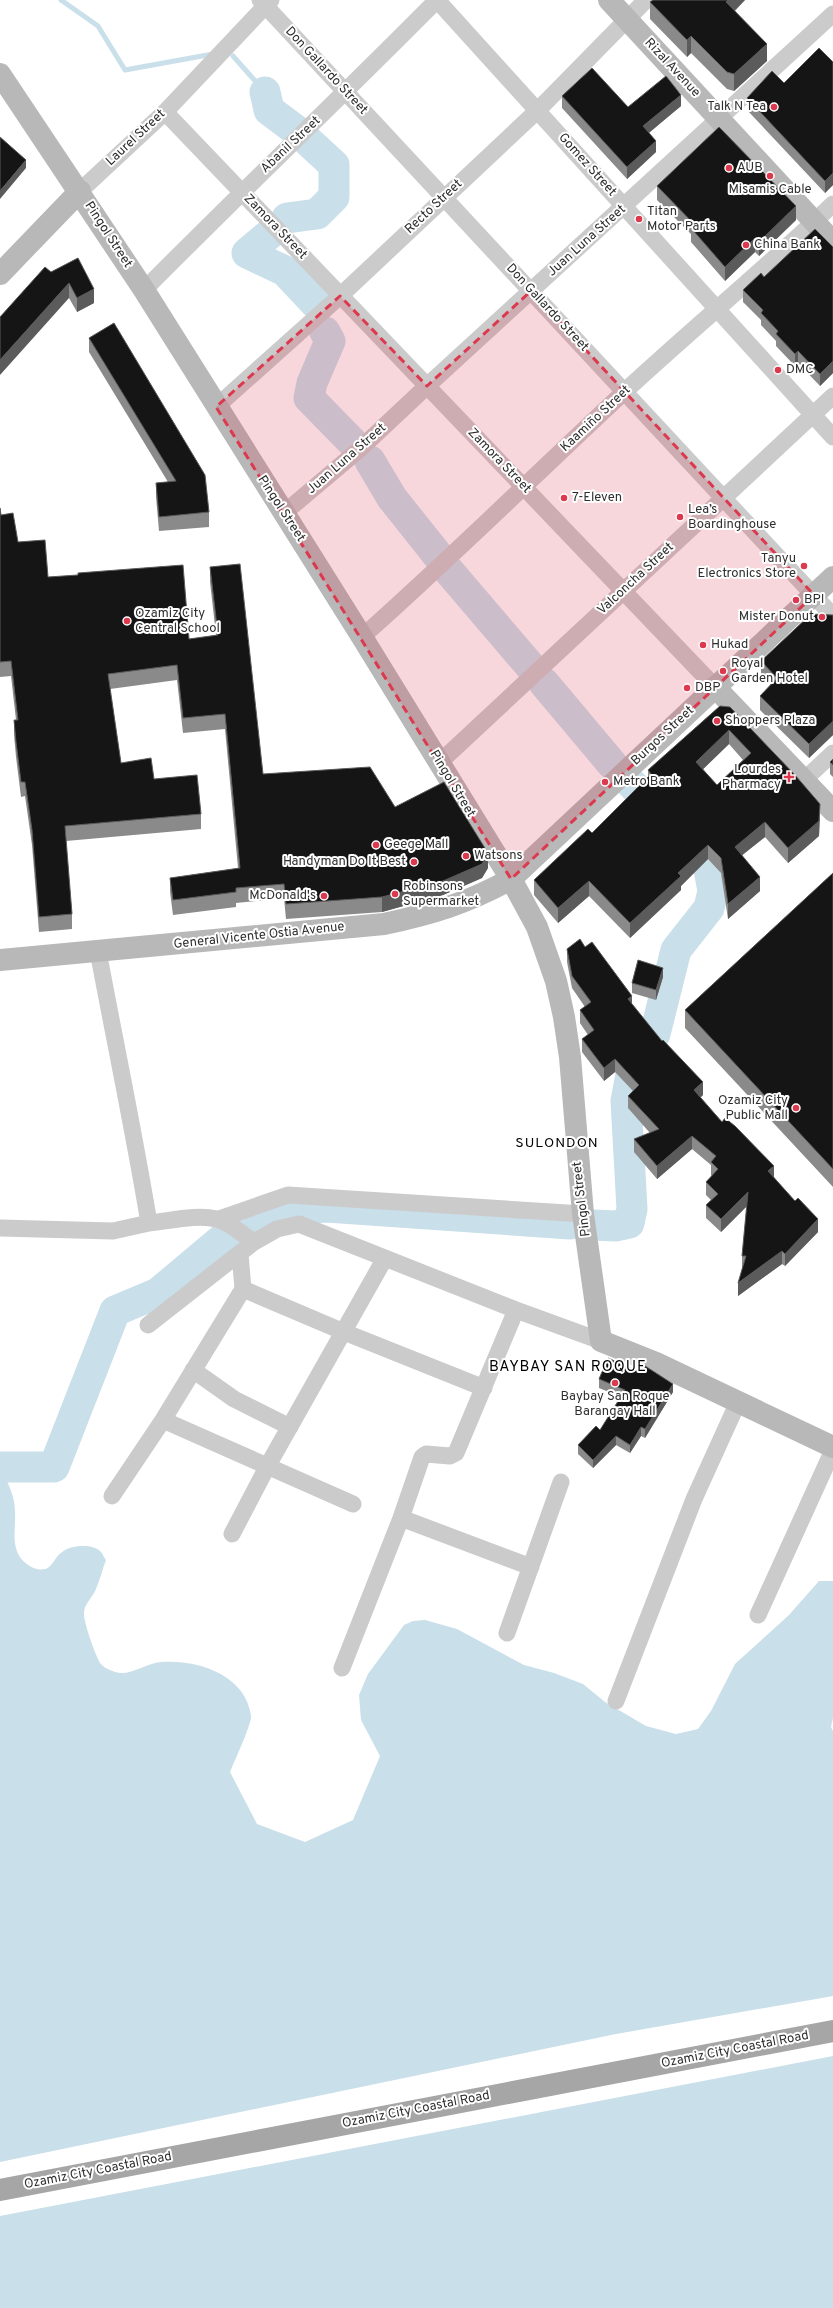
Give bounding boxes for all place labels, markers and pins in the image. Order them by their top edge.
place label: Talk N Tea [707,99,766,115]
marker: Talk N Tea [769,102,779,112]
place label: AUB [737,160,763,176]
marker: AUB [724,163,734,173]
marker: Misamis Cable [765,171,775,181]
place label: Misamis Cable [728,182,812,198]
place label: Titan Motor Parts [647,204,716,235]
marker: Titan Motor Parts [634,214,644,224]
place label: China Bank [754,237,820,253]
marker: China Bank [741,240,751,250]
place label: DMC [786,362,814,378]
marker: DMC [773,365,783,375]
place label: 7-Eleven [572,490,622,506]
marker: 7-Eleven [559,493,569,503]
place label: Lea’s Boardinghouse [688,502,776,533]
marker: Lea’s Boardinghouse [675,512,685,522]
place label: Tanyu Electronics Store [697,551,796,582]
marker: Tanyu Electronics Store [799,561,809,571]
place label: BPI [804,592,824,608]
marker: BPI [791,595,801,605]
place label: Ozamiz City Central School [135,606,220,637]
place label: Mister Donut [739,609,814,625]
marker: Mister Donut [817,612,827,622]
marker: Ozamiz City Central School [122,616,132,626]
place label: Hukad [711,637,748,653]
marker: Hukad [698,640,708,650]
place label: Royal Garden Hotel [731,656,808,687]
marker: Royal Garden Hotel [718,666,728,676]
place label: DBP [695,680,720,696]
marker: DBP [682,683,692,693]
place label: Shoppers Plaza [725,713,815,729]
marker: Shoppers Plaza [712,716,722,726]
place label: Lourdes Pharmacy [722,762,781,793]
marker: Lourdes Pharmacy [784,772,794,782]
place label: Metro Bank [613,774,680,790]
marker: Metro Bank [600,777,610,787]
place label: Geege Mall [384,837,448,853]
marker: Geege Mall [371,840,381,850]
place label: Watsons [474,848,523,864]
marker: Watsons [461,851,471,861]
place label: Handyman Do It Best [283,854,406,870]
marker: Handyman Do It Best [409,857,419,867]
place label: Robinsons Supermarket [403,879,479,910]
place label: McDonald's [249,888,316,904]
marker: Robinsons Supermarket [390,889,400,899]
marker: McDonald's [319,891,329,901]
place label: Ozamiz City Public Mall [718,1093,788,1124]
marker: Ozamiz City Public Mall [791,1103,801,1113]
marker: Baybay San Roque Barangay Hall [610,1378,620,1388]
place label: Baybay San Roque Barangay Hall [560,1389,670,1420]

